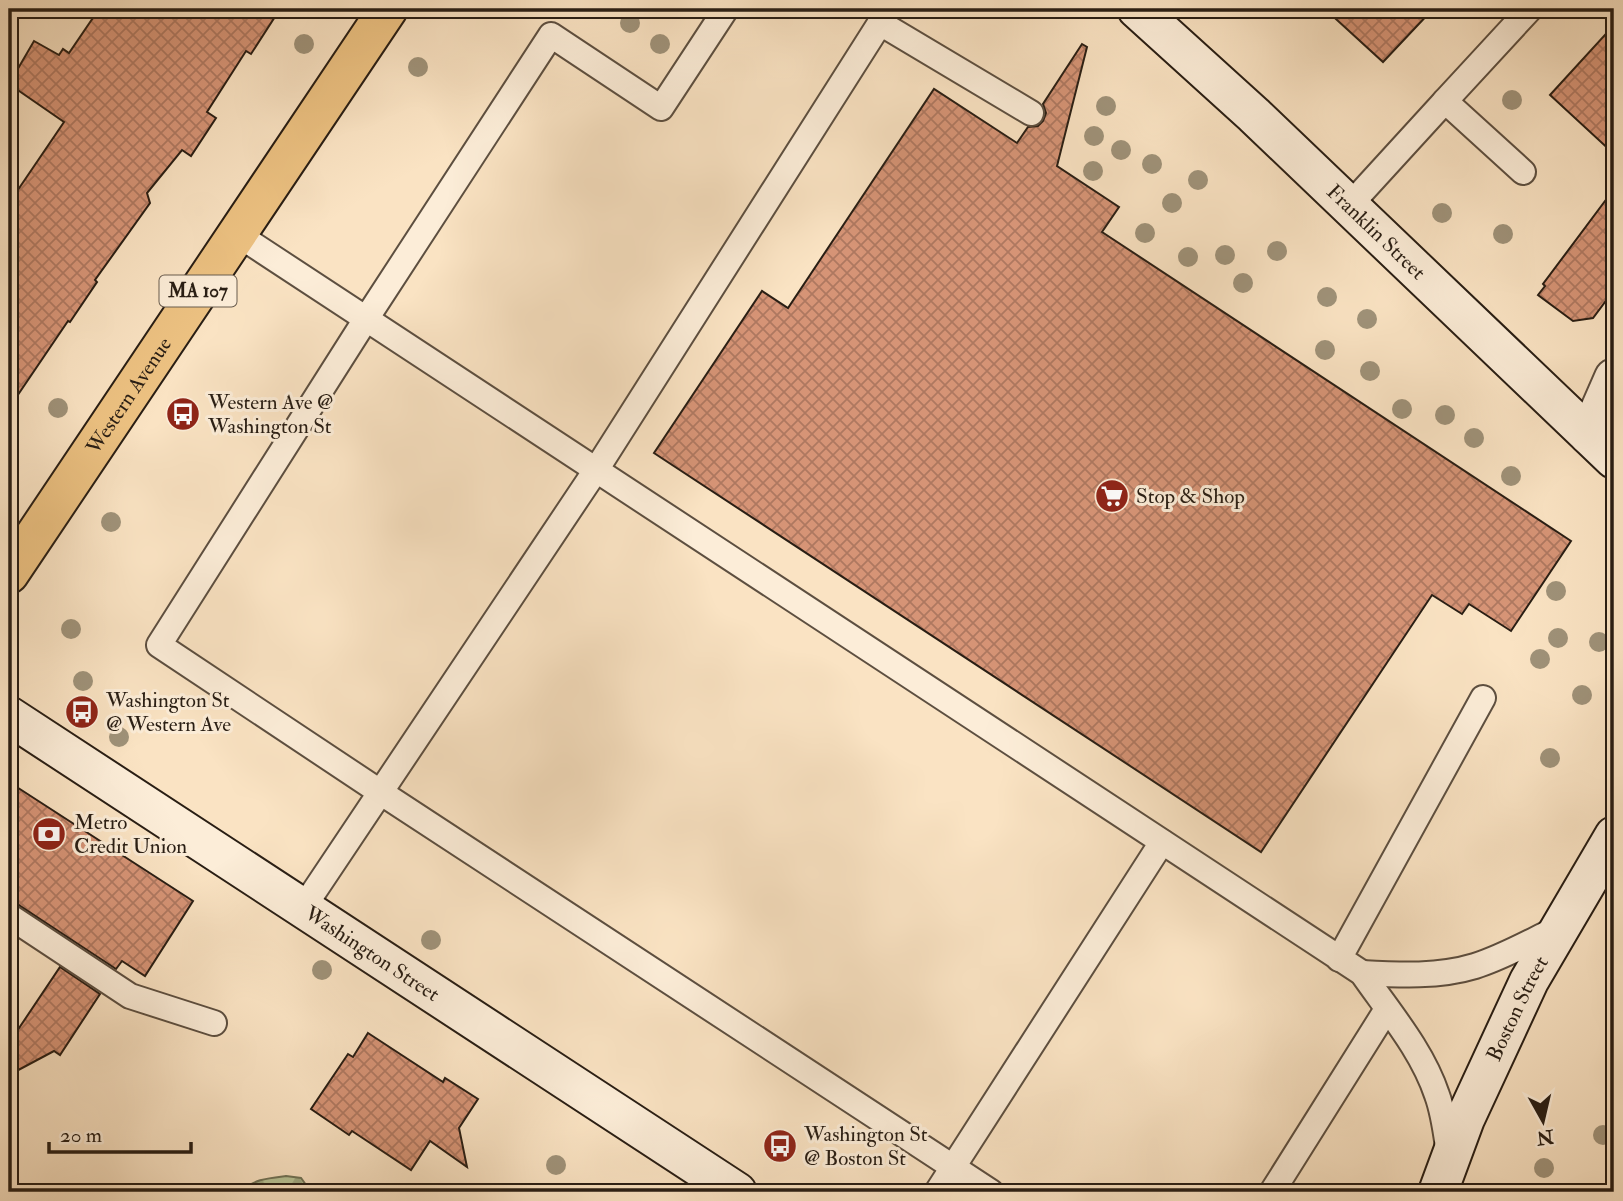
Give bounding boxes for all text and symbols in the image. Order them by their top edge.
street label: Franklin Street [1321,178,1432,286]
road number: MA 107 [160,276,236,306]
street label: Western Avenue [79,332,178,460]
place label: Western Ave @ Washington St [207,389,333,440]
bus stop icon: Western Ave @ Washington St [164,395,202,433]
supermarket icon: Stop & Shop [1093,477,1131,515]
place label: Stop & Shop [1136,483,1245,510]
place label: Washington St @ Western Ave [105,687,231,738]
bus stop icon: Washington St @ Western Ave [63,693,101,731]
place label: Metro Credit Union [74,809,187,860]
bank icon: Metro Credit Union [30,815,68,853]
street label: Washington Street [299,899,445,1008]
street label: Boston Street [1480,951,1554,1065]
north arrow [1508,1086,1578,1156]
scale bar [49,1110,191,1154]
place label: Washington St @ Boston St [803,1121,928,1172]
text: 20 m [60,1122,102,1149]
text: N [1534,1124,1556,1150]
bus stop icon: Washington St @ Boston St [761,1127,799,1165]

